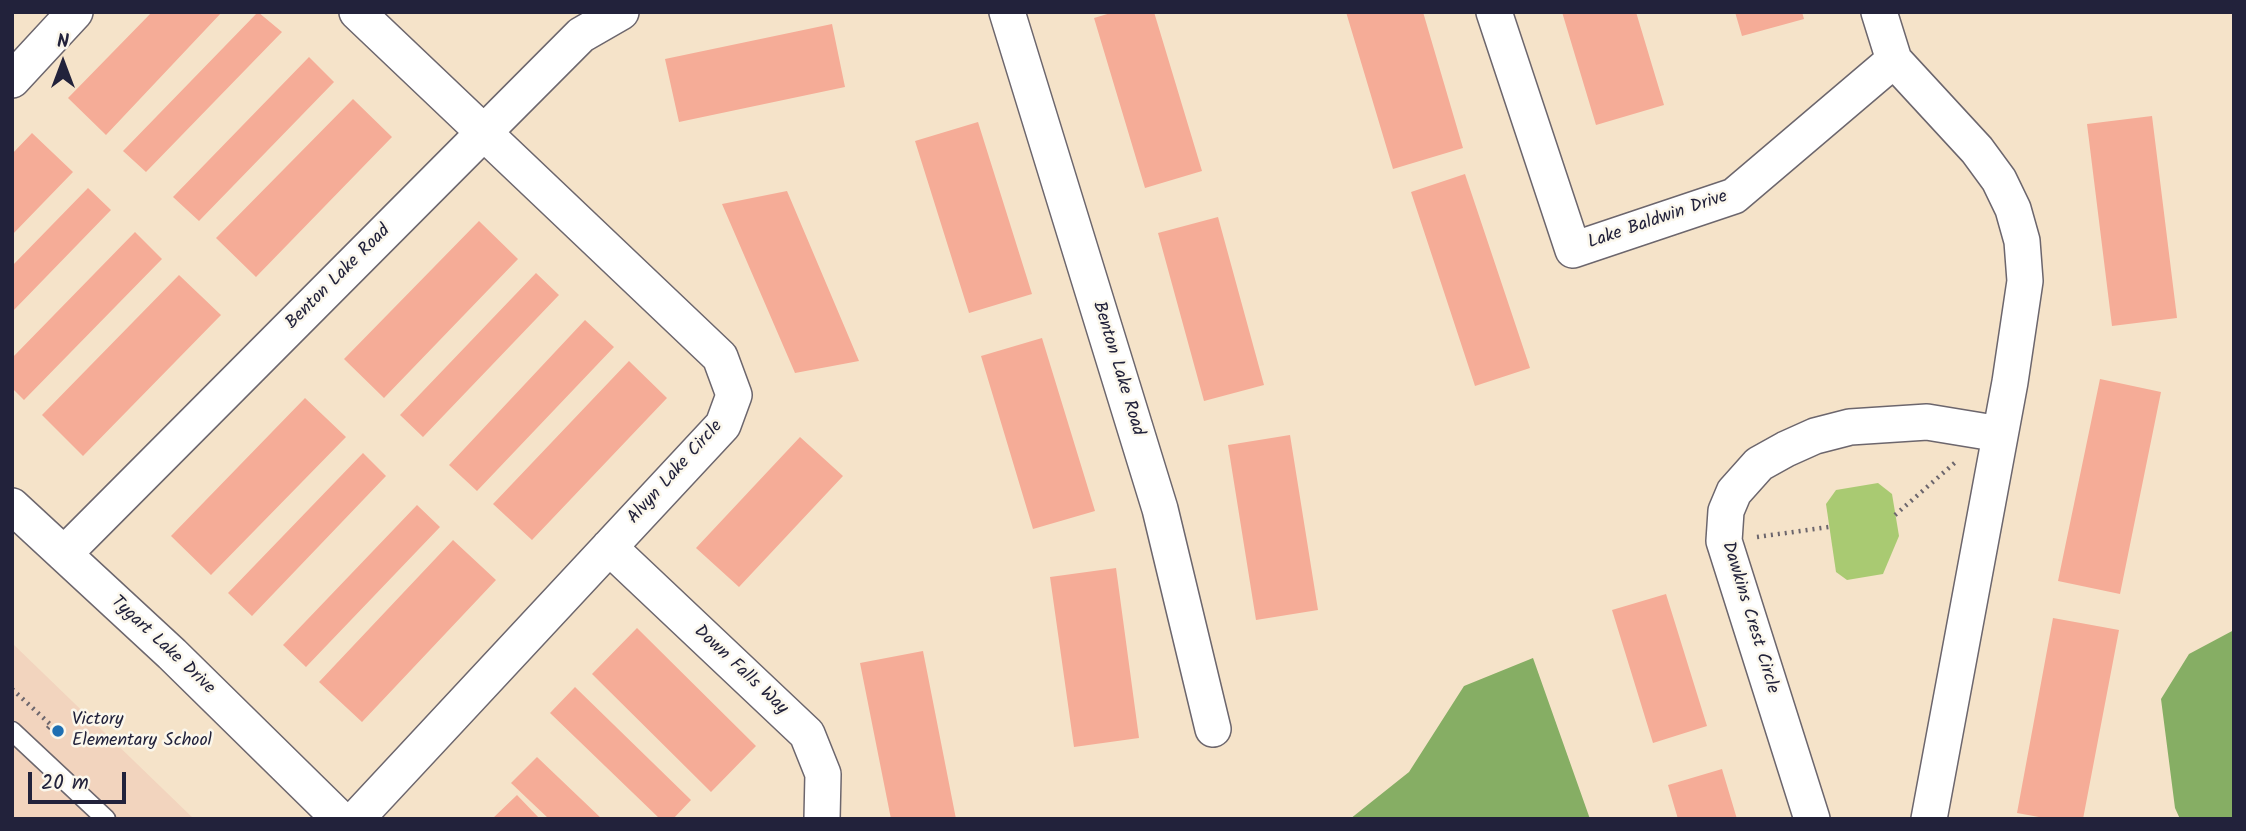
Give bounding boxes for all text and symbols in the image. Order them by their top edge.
text: N [57,27,69,57]
north arrow [28,28,98,98]
street label: Lake Baldwin Drive [1585,187,1731,255]
street label: Benton Lake Road [282,221,396,335]
street label: Benton Lake Road [1086,299,1148,439]
street label: Alvyn Lake Circle [624,417,728,529]
street label: Dawkins Crest Circle [1716,539,1782,697]
street label: Tygart Lake Drive [105,592,219,700]
street label: Down Falls Way [688,622,792,720]
place label: Victory Elementary School [72,710,212,752]
marker: Victory Elementary School [50,723,66,739]
scale bar [32,758,130,802]
text: 20 m [41,767,89,800]

